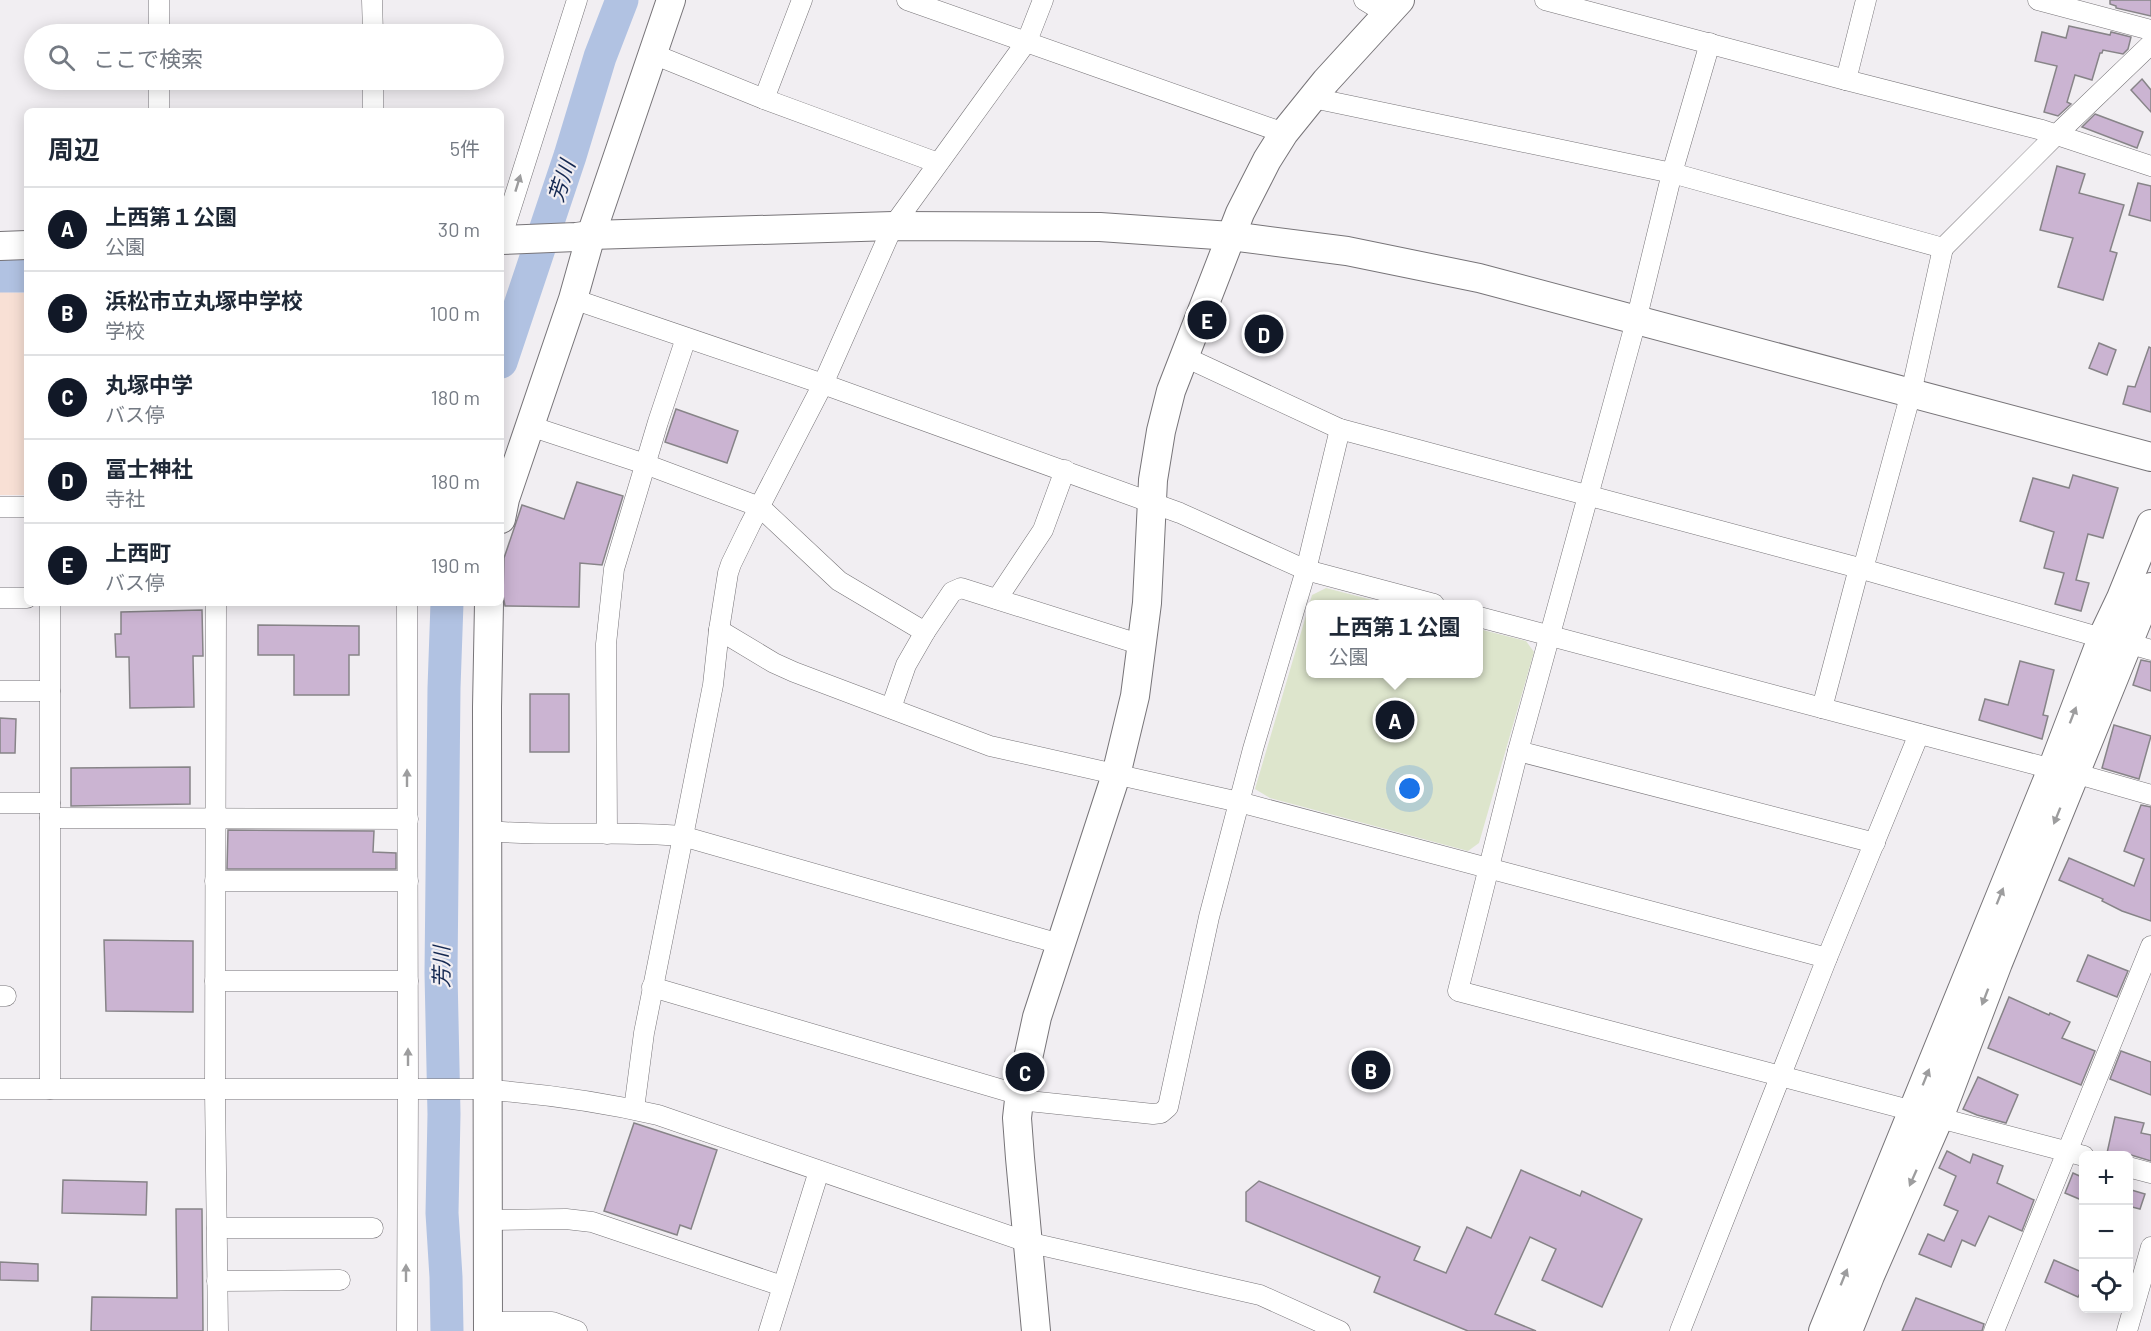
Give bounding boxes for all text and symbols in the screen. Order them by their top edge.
search box [24,24,504,90]
icon: search [45,41,78,74]
text: ここで検索 [93,45,203,71]
text: 周辺 [48,133,100,164]
text: 5件 [450,136,480,160]
water label: 芳川 [542,155,580,204]
one-way arrow [514,174,523,192]
text: 上西第１公園 [105,203,237,229]
text: A [61,217,74,241]
text: 30 m [438,217,480,241]
text: 公園 [105,234,145,258]
text: 浜松市立丸塚中学校 [105,287,303,313]
pin: E [1188,298,1226,342]
text: B [61,301,74,325]
text: 100 m [430,301,480,325]
pin: D [1244,312,1284,356]
text: 学校 [105,318,145,342]
text: 丸塚中学 [105,371,193,397]
text: C [61,385,74,409]
text: 180 m [431,385,480,409]
text: バス停 [105,402,165,426]
text: 冨士神社 [105,455,193,481]
text: D [61,469,74,493]
text: 180 m [431,469,480,493]
text: 寺社 [105,486,145,510]
text: 上西町 [105,539,171,565]
text: E [62,553,73,577]
text: 190 m [431,553,480,577]
text: バス停 [105,570,165,594]
popup [1306,600,1483,678]
text: 上西第１公園 [1328,613,1461,639]
text: 公園 [1328,644,1368,668]
pin: A [1376,698,1414,742]
one-way arrow [2068,706,2078,724]
one-way arrow [402,768,412,787]
your location [1395,774,1424,803]
one-way arrow [2052,807,2061,825]
one-way arrow [1996,887,2005,905]
water label: 芳川 [428,944,453,988]
one-way arrow [1980,988,1989,1006]
one-way arrow [403,1047,413,1066]
pin: B [1352,1048,1390,1092]
pin: C [1006,1050,1044,1094]
one-way arrow [1921,1067,1931,1085]
map controls [2079,1151,2133,1313]
button: + [2079,1151,2133,1205]
one-way arrow [1908,1170,1917,1187]
button: − [2079,1205,2133,1259]
button: locate [2079,1259,2133,1313]
one-way arrow [402,1263,411,1282]
one-way arrow [1840,1267,1850,1285]

